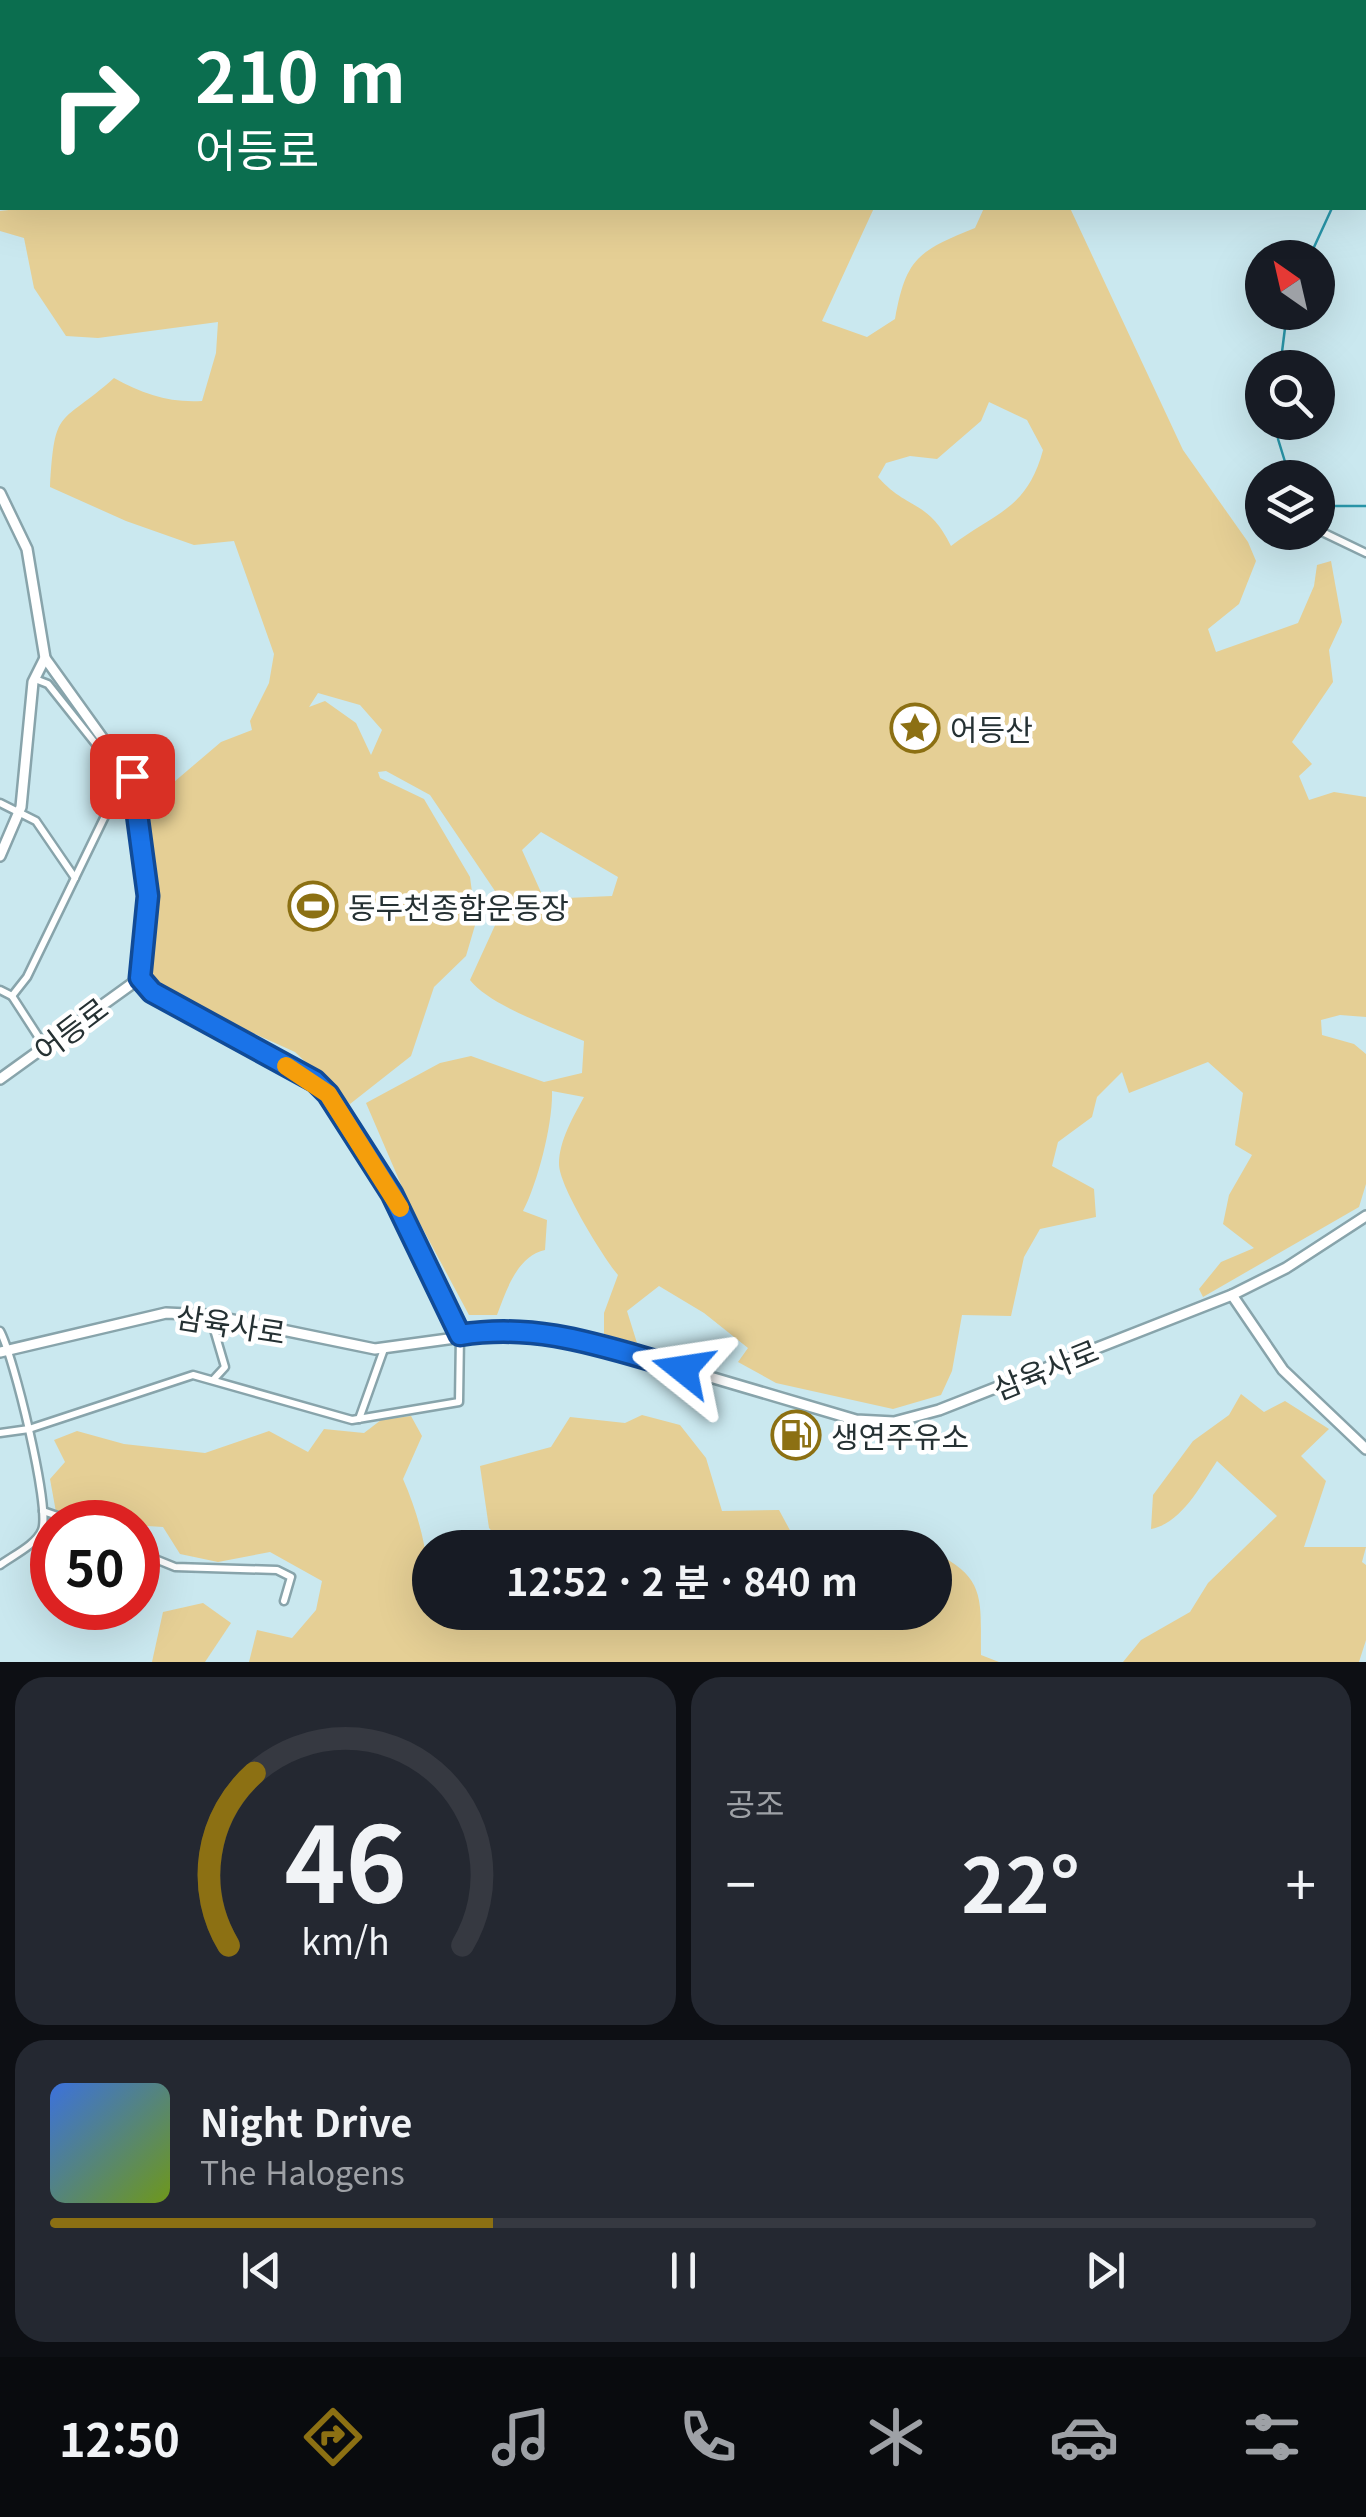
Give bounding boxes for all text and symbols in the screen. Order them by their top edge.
text: 210 m [195,22,406,123]
icon: right [30,40,160,170]
text: 어등로 [195,115,319,180]
north arrow [1245,240,1335,330]
map controls [1245,240,1335,550]
button: search [1245,350,1335,440]
button: layers [1245,460,1335,550]
place icon: 어등산 [889,702,941,754]
place label: 어등산 [950,706,1033,750]
pin [90,734,175,819]
icon: arrive [105,749,160,804]
sports icon: 동두천종합운동장 [287,880,339,932]
place label: 동두천종합운동장 [348,884,569,928]
street label: 어등로 [24,986,116,1070]
street label: 삼육사로 [173,1293,289,1353]
position arrow [631,1317,735,1421]
street label: 삼육사로 [986,1327,1104,1409]
fuel station icon: 생연주유소 [770,1409,822,1461]
place label: 생연주유소 [831,1413,969,1457]
speed limit sign: 50 [30,1500,160,1630]
text: 12:52 · 2 분 · 840 m [506,1552,858,1607]
text: 공조 [726,1779,784,1825]
text: 46 [284,1782,407,1933]
text: 22° [961,1826,1080,1935]
text: − [726,1841,756,1921]
text: + [1285,1841,1316,1921]
text: km/h [301,1914,390,1965]
text: Night Drive [200,2093,412,2148]
text: The Halogens [200,2148,405,2194]
icon: previous [234,2243,289,2298]
icon: pause [656,2243,711,2298]
icon: next [1078,2243,1133,2298]
icon: directions [298,2402,368,2472]
icon: music [486,2402,556,2472]
icon: phone [673,2402,743,2472]
icon: climate [861,2402,931,2472]
icon: car [1049,2402,1119,2472]
icon: filters [1237,2402,1307,2472]
text: 12:50 [59,2405,180,2470]

